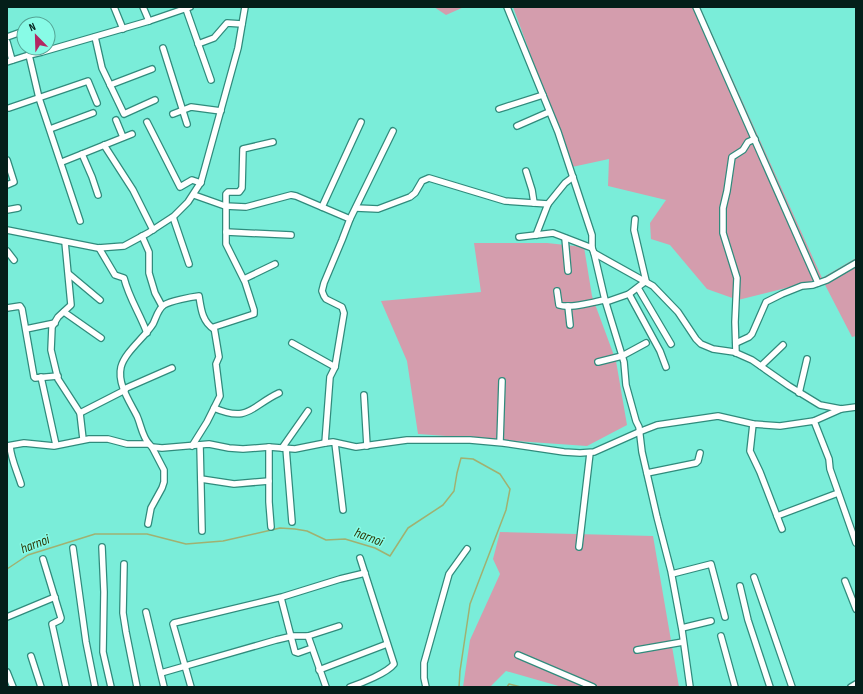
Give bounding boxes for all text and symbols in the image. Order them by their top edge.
north arrow [16,16,56,56]
text: N [27,20,38,34]
water label: harnoi [352,524,386,550]
water label: harnoi [18,531,52,557]

